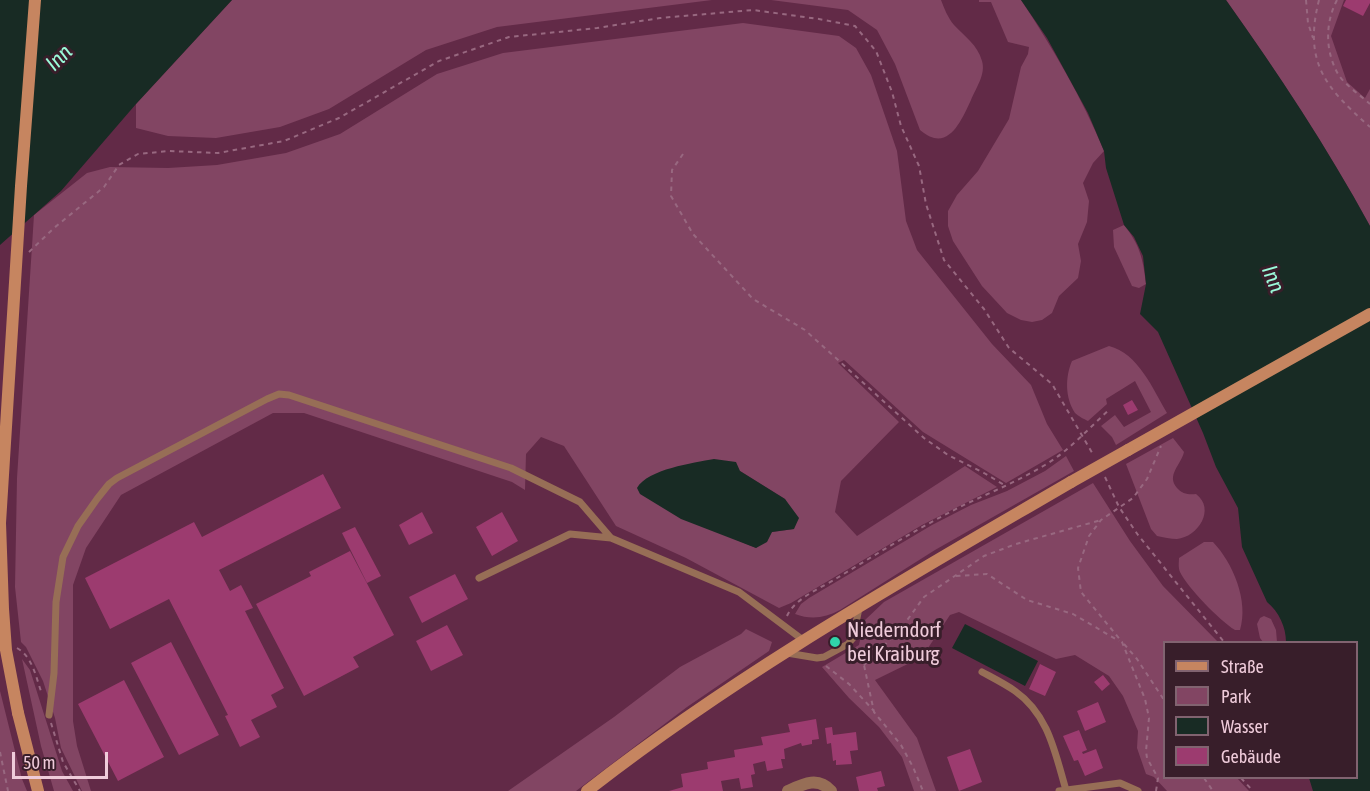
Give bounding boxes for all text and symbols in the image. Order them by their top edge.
water label: Inn [40,39,78,77]
water label: Inn [1256,262,1290,296]
place label: Niederndorf bei Kraiburg [847,617,941,667]
marker: Niederndorf bei Kraiburg [828,635,842,649]
legend [1163,641,1358,779]
text: Straße [1221,656,1264,677]
text: Park [1221,686,1251,707]
text: Wasser [1221,716,1268,737]
scale bar [15,740,111,778]
text: Gebäude [1221,746,1281,767]
text: 50 m [23,752,55,773]

